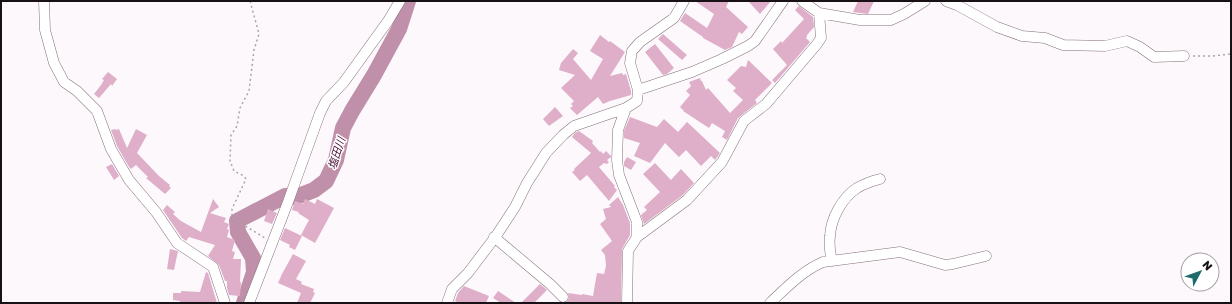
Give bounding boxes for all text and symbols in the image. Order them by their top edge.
water label: 塩田川 [325,134,348,171]
north arrow [1180,252,1220,292]
text: N [1200,258,1216,273]

